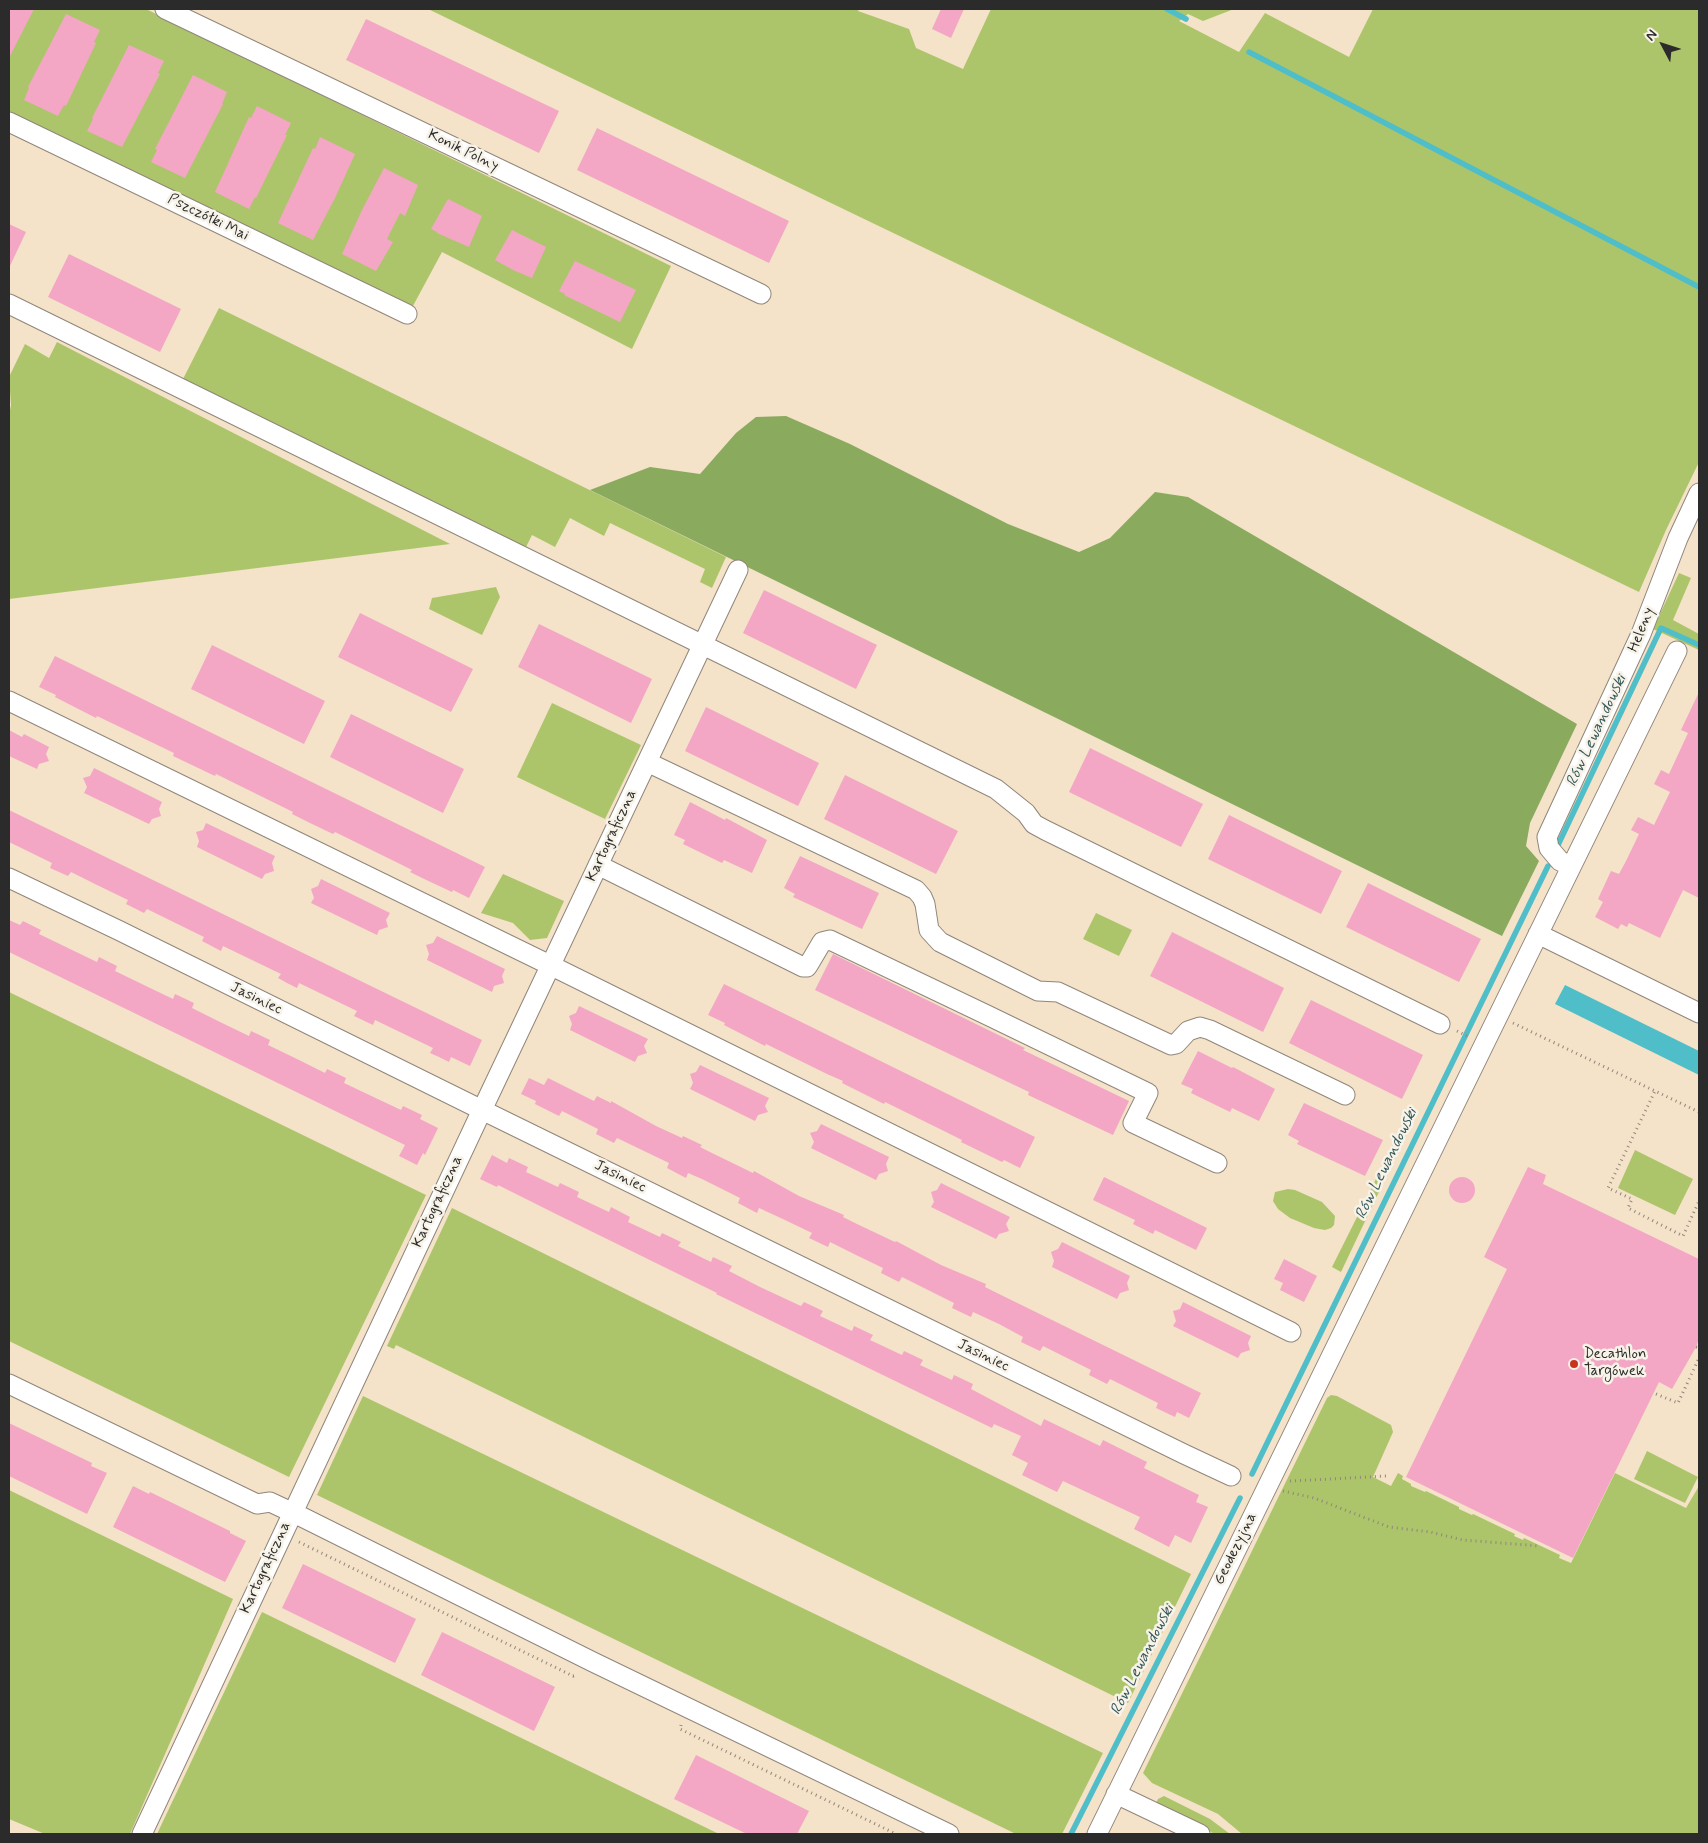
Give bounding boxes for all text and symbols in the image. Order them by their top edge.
north arrow [1638,20,1688,70]
text: N [1642,26,1661,45]
street label: Konik Polny [425,126,501,176]
street label: Pszczółki Mai [165,191,251,245]
street label: Heleny [1625,605,1659,655]
water label: Rów Lewandowski [1563,672,1631,790]
street label: Kartograficzna [583,787,641,885]
street label: Jasiniec [227,979,285,1019]
water label: Rów Lewandowski [1352,1105,1422,1223]
street label: Kartograficzna [409,1153,467,1251]
street label: Jasiniec [591,1157,649,1197]
street label: Jasiniec [954,1336,1012,1376]
place label: Decathlon Targówek [1584,1346,1646,1381]
marker: Decathlon Targówek [1568,1358,1580,1370]
street label: Geodezyjna [1211,1510,1261,1588]
street label: Kartograficzna [237,1519,295,1617]
water label: Rów Lewandowski [1107,1602,1179,1718]

